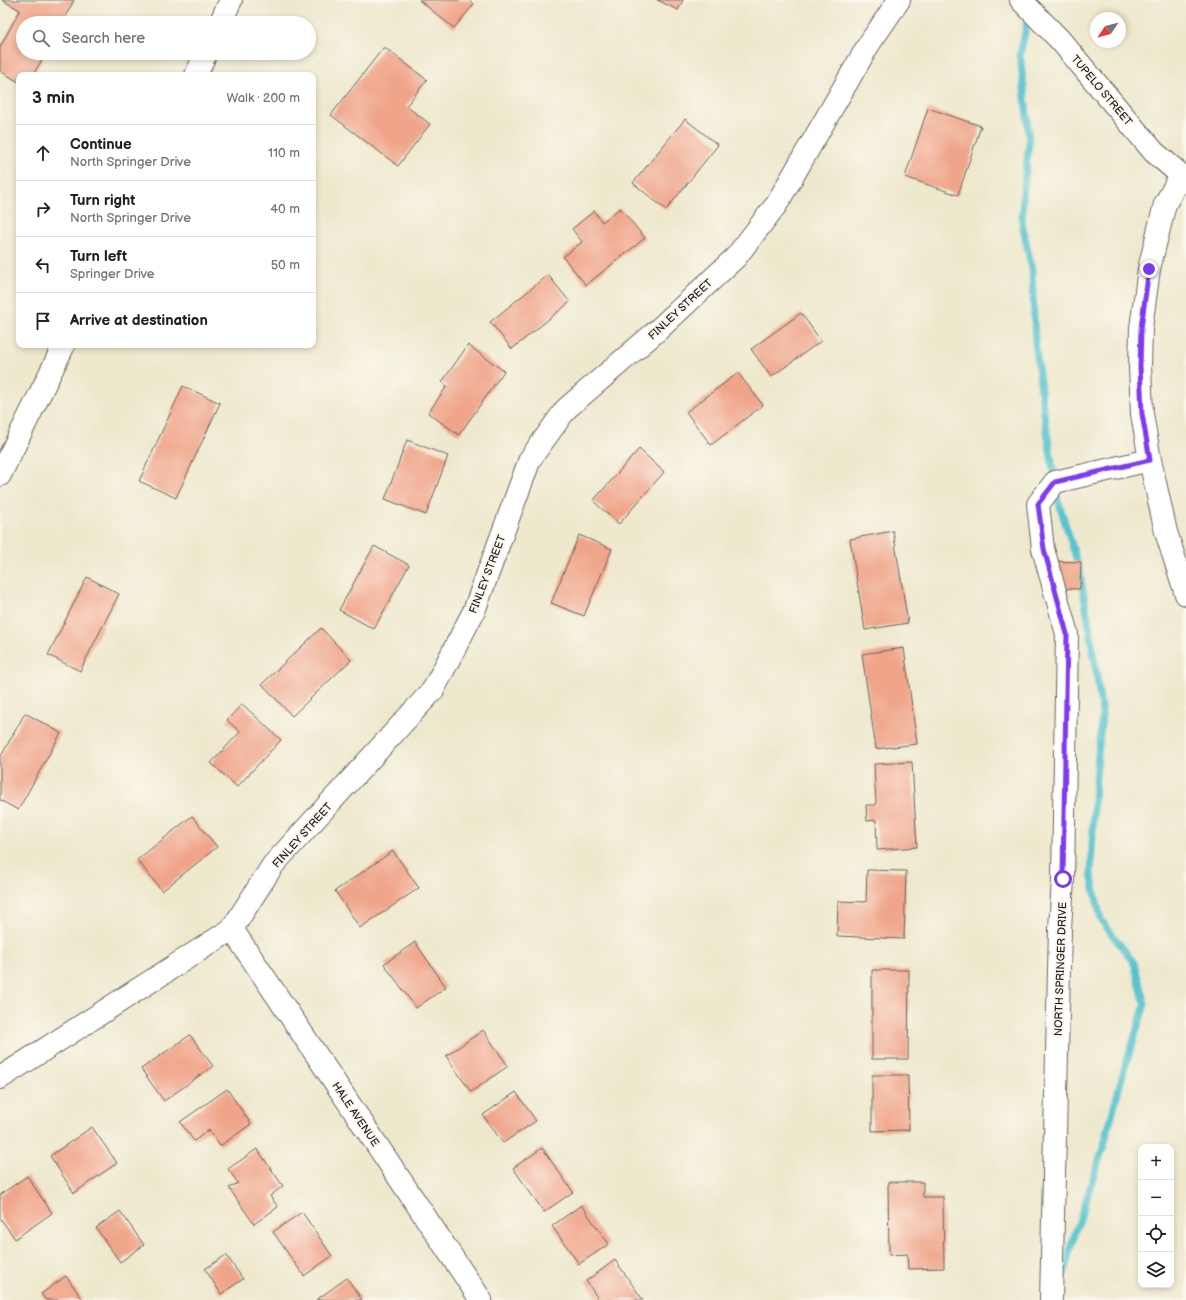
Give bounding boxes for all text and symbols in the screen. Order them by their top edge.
north arrow [1090,12,1126,48]
search box [16,16,316,60]
icon: search [30,27,52,49]
text: Search here [62,29,145,48]
street label: TUPELO STREET [1068,52,1135,128]
text: 3 min [32,88,75,108]
text: Walk · 200 m [227,90,300,106]
text: Continue [70,135,132,154]
icon: ahead [32,142,54,164]
text: 110 m [268,145,300,161]
text: North Springer Drive [70,154,191,170]
text: Turn right [70,191,135,210]
icon: right [32,198,54,220]
text: 40 m [270,201,300,217]
text: North Springer Drive [70,210,191,226]
text: Turn left [70,247,127,266]
icon: left [32,254,54,276]
text: 50 m [271,257,300,273]
route end [1140,260,1158,278]
text: Springer Drive [70,266,154,282]
street label: FINLEY STREET [646,276,715,342]
icon: arrive [32,310,54,332]
text: Arrive at destination [70,311,208,330]
street label: FINLEY STREET [467,533,509,615]
street label: FINLEY STREET [270,800,335,871]
route start [1054,870,1072,888]
street label: NORTH SPRINGER DRIVE [1052,902,1069,1036]
street label: HALE AVENUE [329,1080,382,1149]
map controls [1138,1144,1174,1288]
button: + [1138,1144,1174,1180]
button: − [1138,1180,1174,1216]
button: locate [1138,1216,1174,1252]
button: layers [1138,1252,1174,1288]

